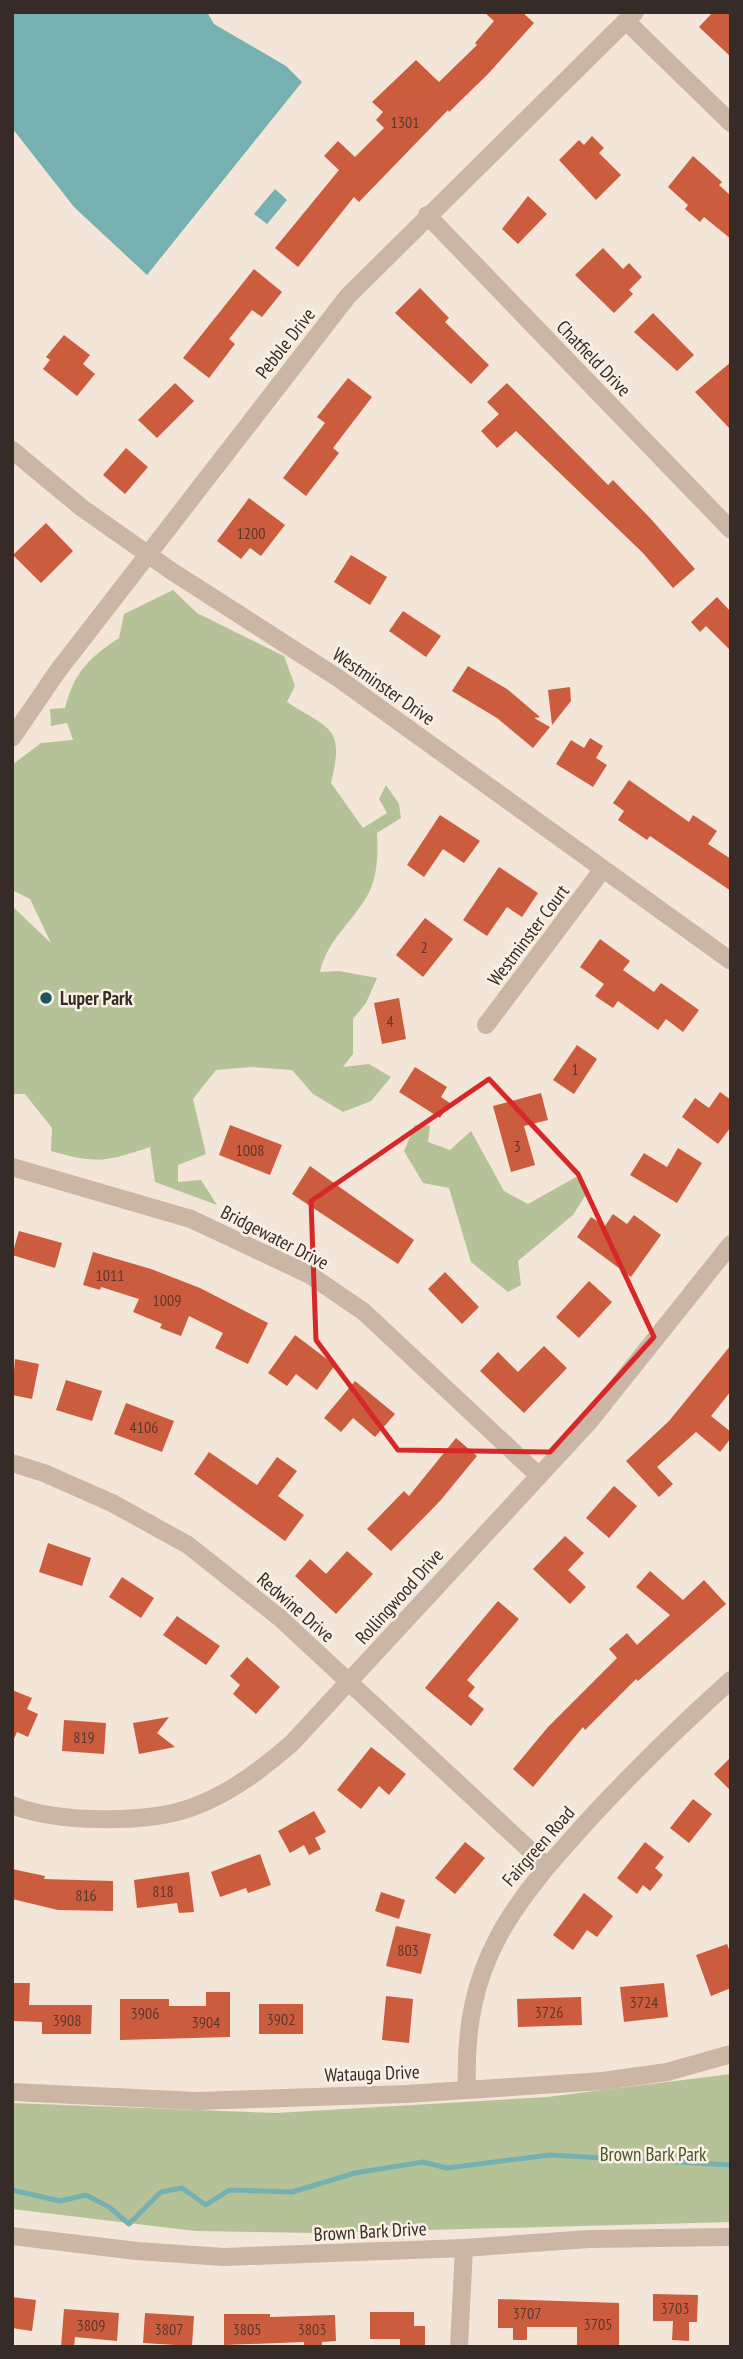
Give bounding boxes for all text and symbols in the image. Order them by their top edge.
house number: 1301 [391,112,419,132]
street label: Pebble Drive [250,303,320,383]
street label: Chatfield Drive [552,315,637,401]
house number: 1200 [237,523,265,543]
street label: Westminster Drive [328,642,440,730]
street label: Westminster Court [482,879,574,990]
house number: 2 [420,937,428,957]
place label: Luper Park [60,986,133,1010]
marker: Luper Park [38,990,54,1006]
house number: 4 [386,1011,394,1031]
house number: 1 [571,1059,579,1079]
house number: 3 [513,1136,521,1156]
house number: 1008 [236,1140,264,1160]
street label: Bridgewater Drive [217,1200,333,1275]
house number: 1011 [96,1265,124,1285]
house number: 1009 [153,1290,181,1310]
house number: 4106 [130,1417,158,1437]
street label: Rollingwood Drive [350,1543,448,1649]
street label: Redwine Drive [252,1567,340,1647]
house number: 819 [73,1727,95,1747]
street label: Fairgreen Road [497,1801,579,1891]
house number: 818 [152,1881,174,1901]
house number: 816 [75,1885,97,1905]
house number: 803 [397,1940,419,1960]
house number: 3724 [630,1992,658,2012]
house number: 3726 [535,2002,563,2022]
house number: 3906 [131,2003,159,2023]
house number: 3902 [267,2009,295,2029]
house number: 3908 [53,2010,81,2030]
house number: 3904 [192,2012,220,2032]
street label: Watauga Drive [324,2059,420,2087]
park label: Brown Bark Park [600,2142,707,2166]
street label: Brown Bark Drive [313,2216,427,2246]
house number: 3703 [661,2298,689,2318]
house number: 3707 [513,2303,541,2323]
house number: 3705 [584,2314,612,2334]
house number: 3809 [77,2315,105,2335]
house number: 3807 [155,2319,183,2339]
house number: 3805 [233,2319,261,2339]
house number: 3803 [298,2319,326,2339]

